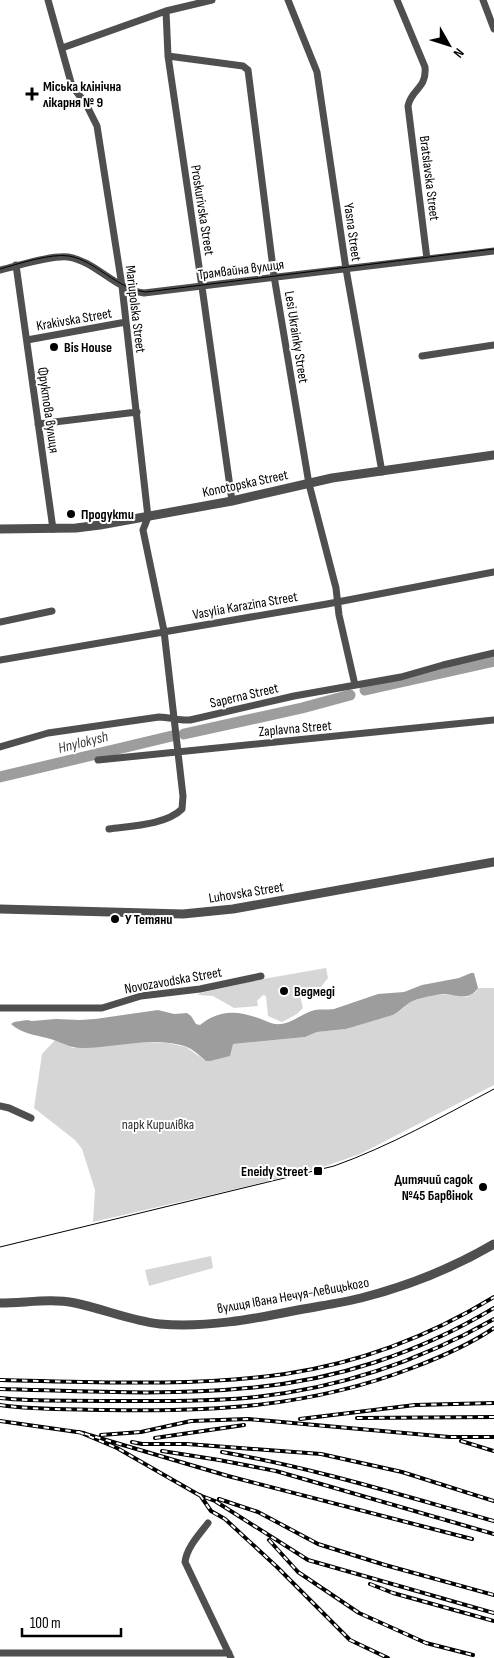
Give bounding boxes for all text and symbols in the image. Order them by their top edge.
north arrow [424,20,474,70]
text: N [450,45,468,61]
place label: Міська клінічна лікарня № 9 [43,78,122,111]
marker: Міська клінічна лікарня № 9 [25,87,39,101]
street label: Bratslavska Street [416,135,443,222]
street label: Proskurivska Street [187,164,218,257]
street label: Yasna Street [340,202,365,262]
street label: Трамвайна вулиця [197,256,285,283]
street label: Mariupolska Street [122,264,149,354]
street label: Lesi Ukrainky Street [281,290,312,384]
street label: Krakivska Street [35,304,113,334]
place label: Bis House [64,339,112,356]
marker: Bis House [48,341,60,353]
street label: Фруктова вулиця [34,366,63,454]
street label: Konotopska Street [201,466,289,501]
place label: Продукти [81,506,134,523]
marker: Продукти [65,508,77,520]
street label: Vasylia Karazina Street [191,588,299,623]
street label: Saperna Street [208,679,280,712]
street label: Zaplavna Street [258,717,332,740]
water label: Hnylokysh [56,727,110,758]
street label: Luhovska Street [207,878,285,907]
place label: У Тетяни [125,911,172,928]
marker: У Тетяни [109,913,121,925]
street label: Novozavodska Street [123,964,223,997]
place label: Ведмеді [294,983,335,1000]
marker: Ведмеді [278,985,290,997]
park label: парк Кирилівка [122,1116,194,1133]
place label: Eneidy Street [241,1163,308,1180]
marker: Eneidy Street [312,1165,324,1177]
place label: Дитячий садок №45 Барвінок [394,1171,473,1204]
marker: Дитячий садок №45 Барвінок [477,1181,489,1193]
street label: вулиця Івана Нечуя-Левицького [216,1274,371,1317]
scale bar [22,1606,121,1638]
text: 100 m [30,1614,61,1633]

